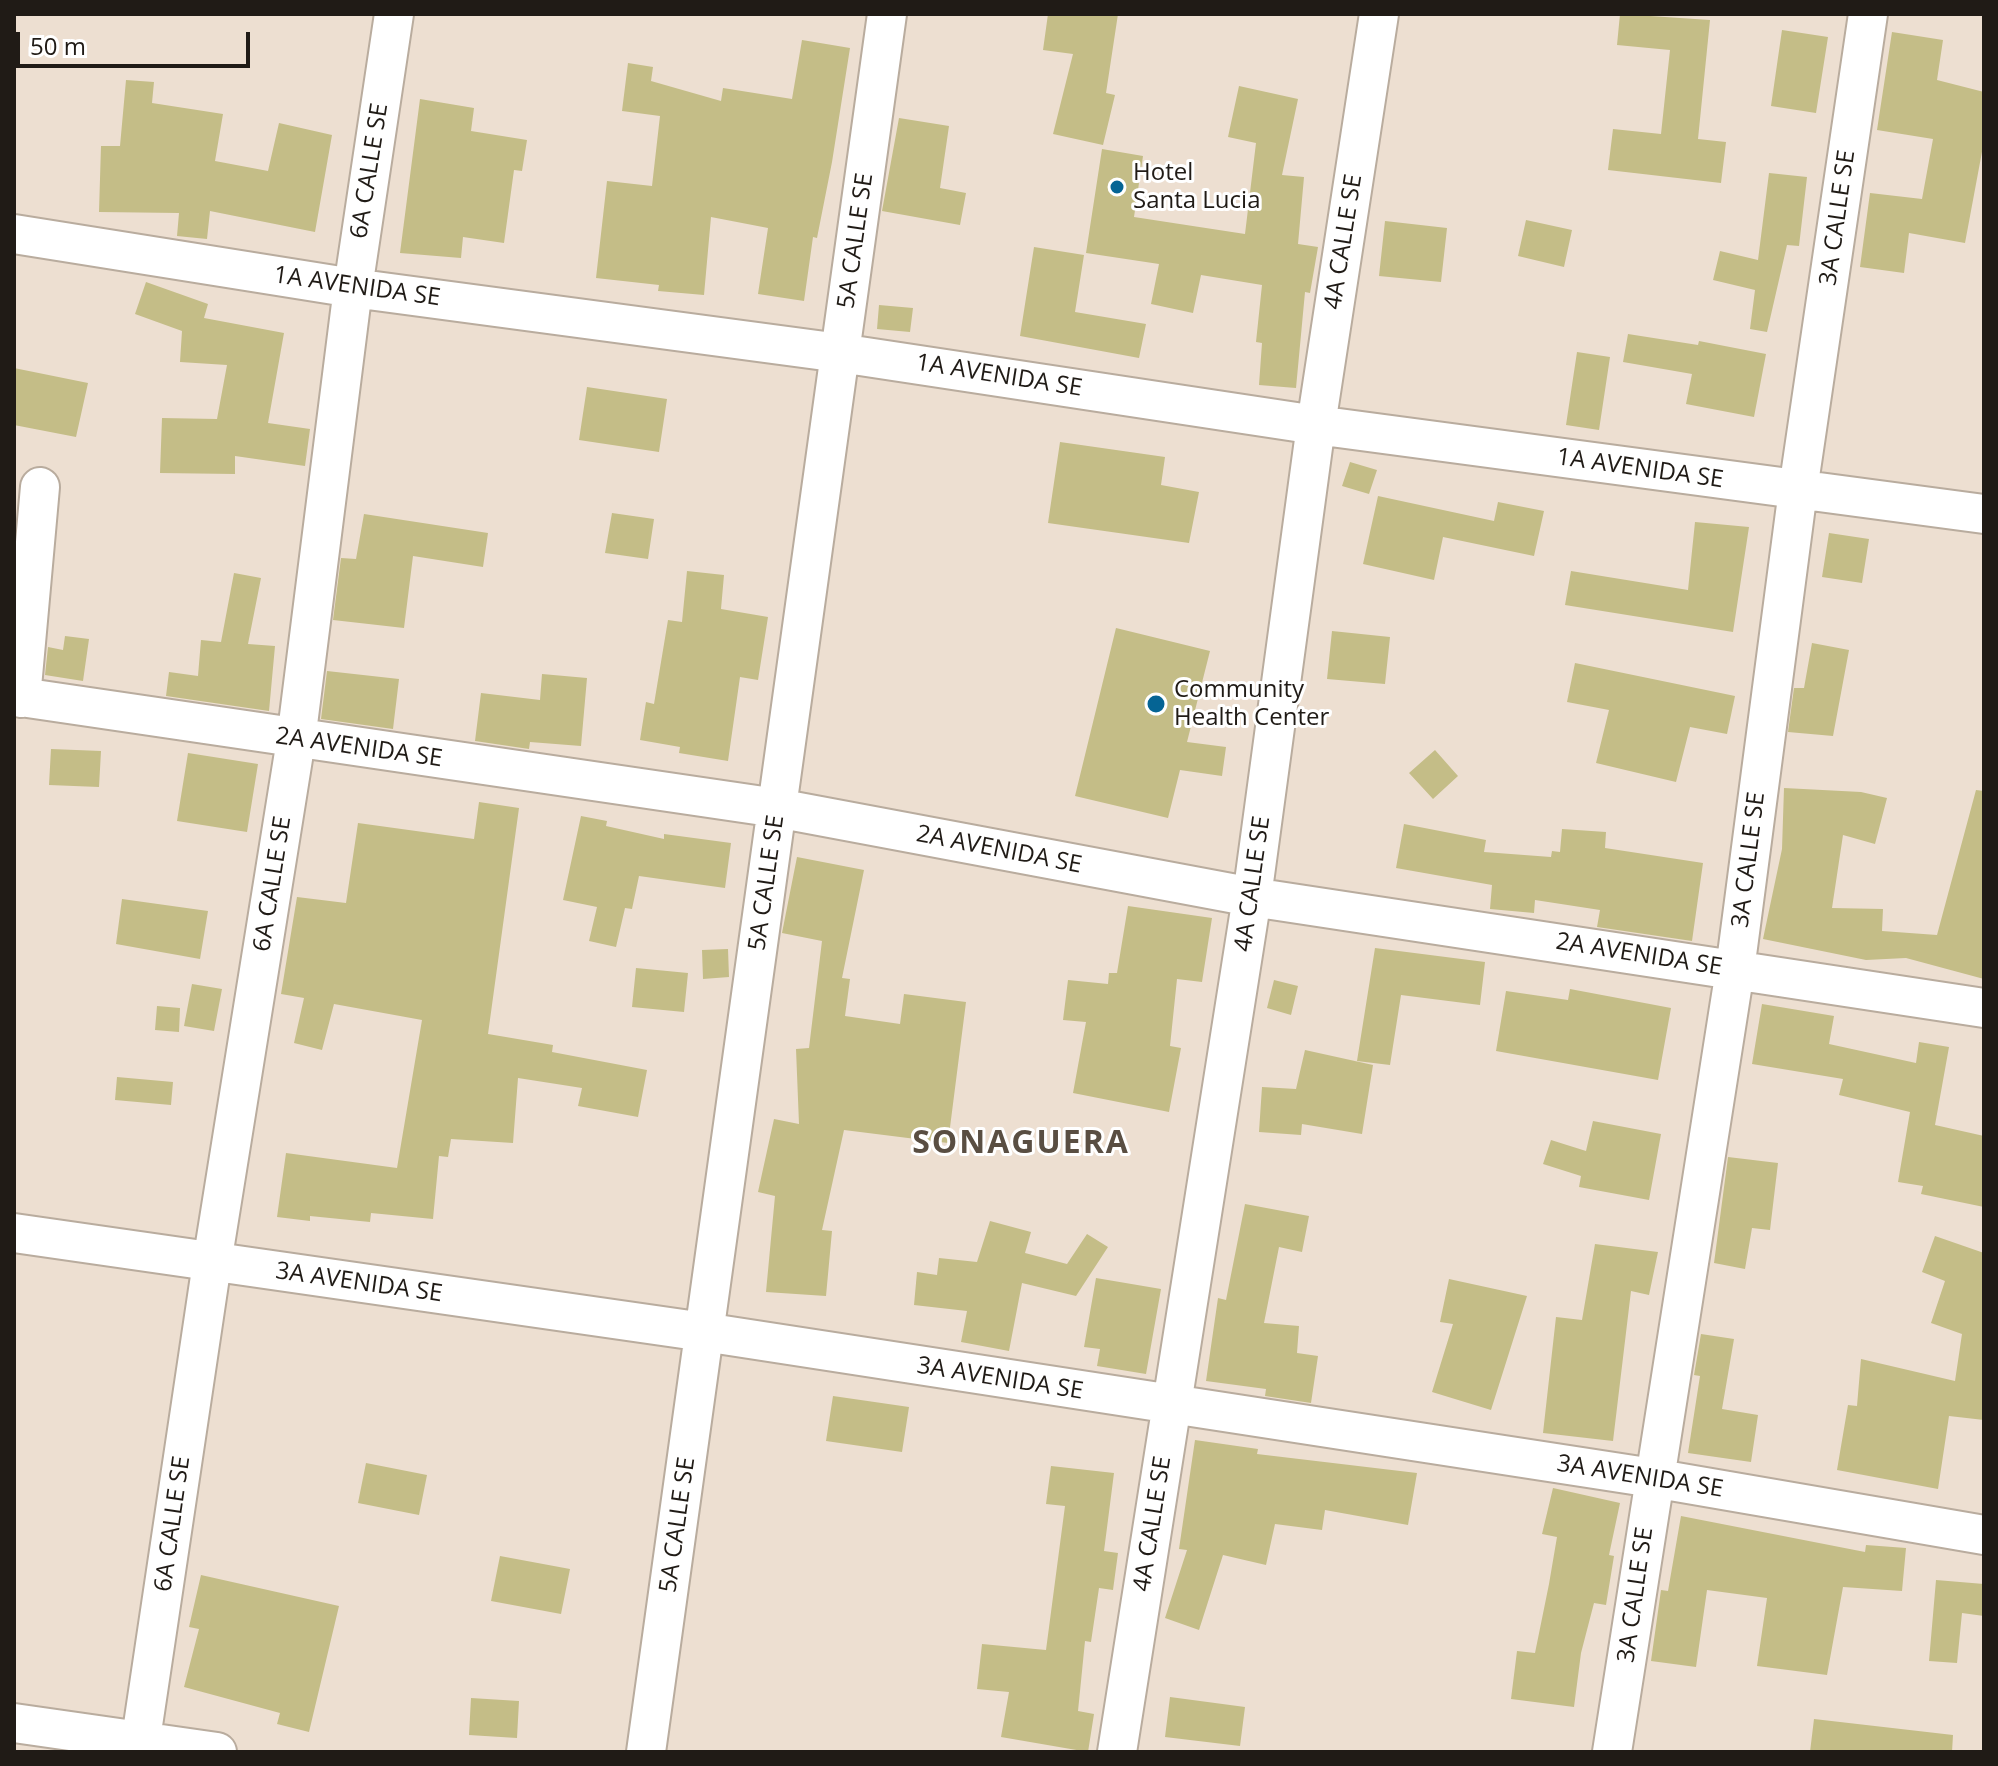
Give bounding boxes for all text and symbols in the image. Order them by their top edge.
scale bar [20,16,254,66]
text: 50 m [30,29,86,62]
street label: 6A CALLE SE [345,101,395,241]
street label: 3A CALLE SE [1814,148,1862,288]
place label: Hotel Santa Lucia [1133,159,1260,215]
street label: 5A CALLE SE [832,171,880,311]
street label: 4A CALLE SE [1319,172,1369,312]
marker: Hotel Santa Lucia [1108,178,1126,196]
street label: 1A AVENIDA SE [272,261,442,313]
street label: 1A AVENIDA SE [914,349,1084,403]
street label: 1A AVENIDA SE [1555,443,1725,495]
place label: Community Health Center [1174,676,1329,732]
marker: Community Health Center [1145,693,1167,715]
street label: 2A AVENIDA SE [274,722,444,774]
street label: 3A CALLE SE [1726,790,1772,930]
street label: 5A CALLE SE [743,813,791,953]
street label: 6A CALLE SE [248,814,298,954]
street label: 4A CALLE SE [1229,814,1277,954]
street label: 2A AVENIDA SE [914,820,1084,880]
street label: 2A AVENIDA SE [1554,928,1724,982]
district label: SONAGUERA [912,1125,1130,1163]
street label: 3A AVENIDA SE [274,1257,444,1309]
street label: 3A AVENIDA SE [915,1352,1085,1406]
street label: 3A AVENIDA SE [1555,1450,1725,1504]
street label: 6A CALLE SE [149,1454,197,1594]
street label: 4A CALLE SE [1128,1454,1178,1594]
street label: 5A CALLE SE [654,1455,702,1595]
street label: 3A CALLE SE [1612,1525,1660,1665]

